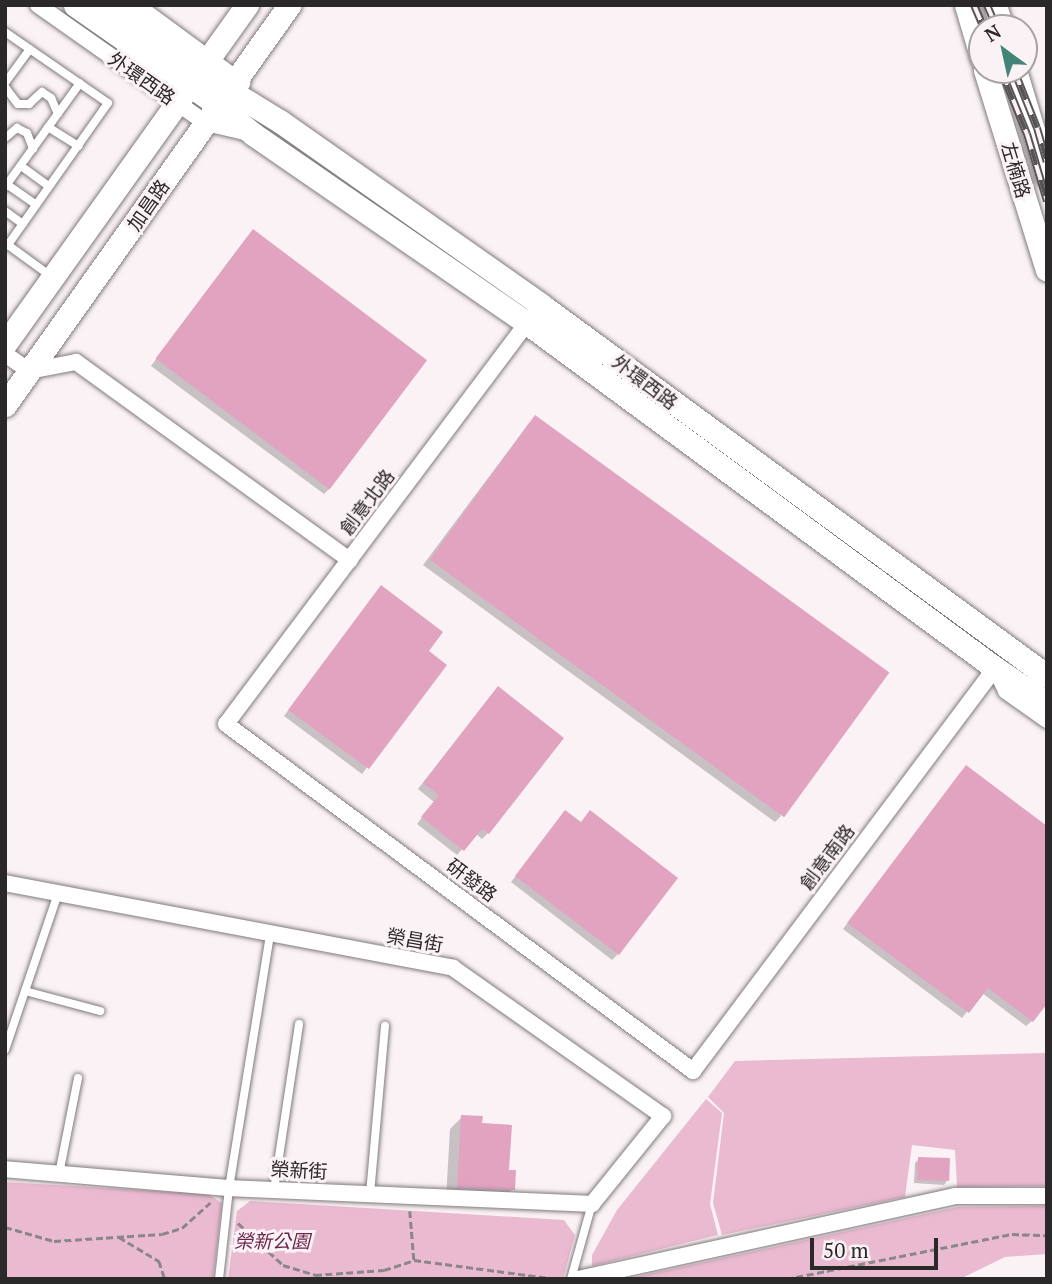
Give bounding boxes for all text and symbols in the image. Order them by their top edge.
north arrow [968,14,1038,84]
text: N [980,18,1005,47]
street label: 外環西路 [104,47,180,109]
street label: 左楠路 [997,139,1035,201]
street label: 加昌路 [122,175,174,235]
street label: 外環西路 [608,350,682,414]
street label: 創意北路 [335,465,399,539]
street label: 創意南路 [795,820,859,894]
street label: 研發路 [442,854,502,906]
street label: 榮昌街 [385,924,445,956]
street label: 榮新街 [270,1157,328,1183]
scale bar [814,1224,942,1268]
park label: 榮新公園 [234,1230,310,1252]
text: 50 m [823,1236,869,1264]

